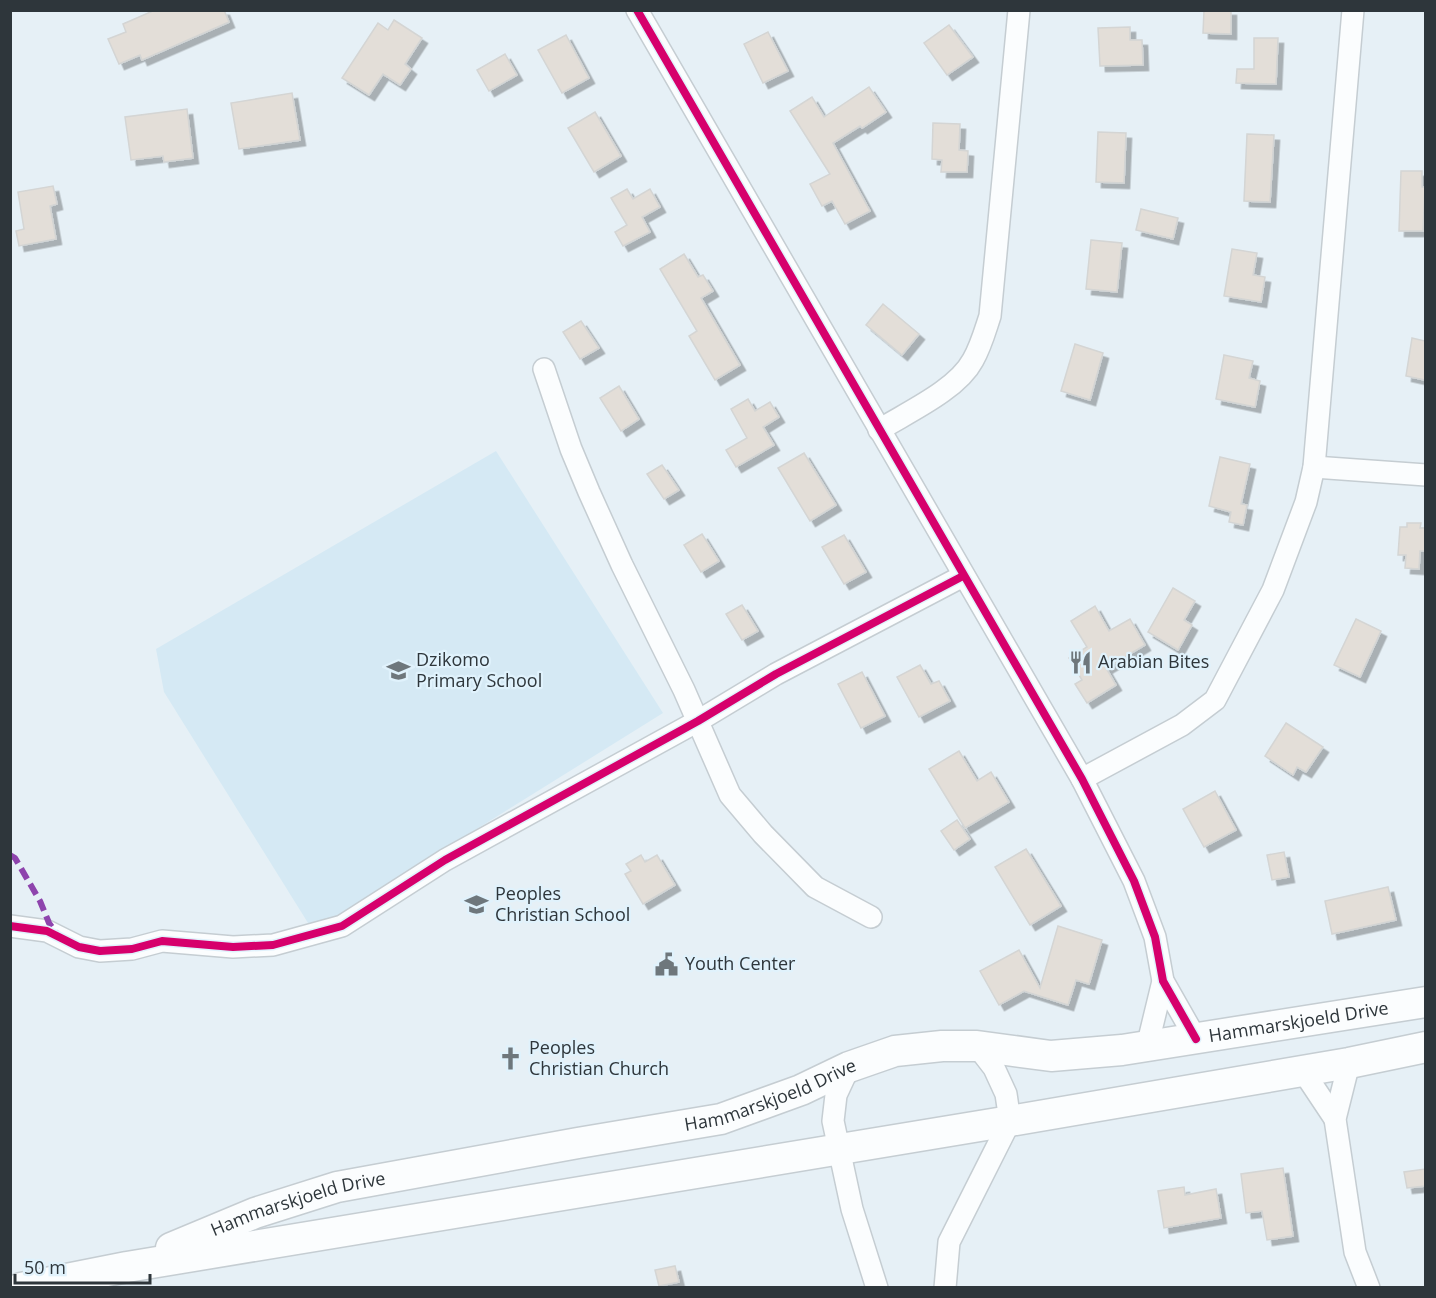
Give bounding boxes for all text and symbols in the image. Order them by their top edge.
place label: Dzikomo Primary School [416,647,542,692]
restaurant icon: Arabian Bites [1067,649,1093,675]
place label: Arabian Bites [1098,649,1209,673]
school or university icon: Dzikomo Primary School [385,657,411,683]
place label: Peoples Christian School [495,881,630,926]
school or university icon: Peoples Christian School [464,891,490,917]
public building icon: Youth Center [654,951,680,977]
place label: Youth Center [685,951,796,975]
street label: Hammarskjoeld Drive [1207,995,1390,1047]
place label: Peoples Christian Church [529,1035,669,1080]
church icon: Peoples Christian Church [498,1045,524,1071]
street label: Hammarskjoeld Drive [682,1053,859,1136]
street label: Hammarskjoeld Drive [207,1165,387,1241]
scale bar [15,1247,150,1285]
text: 50 m [24,1255,66,1279]

